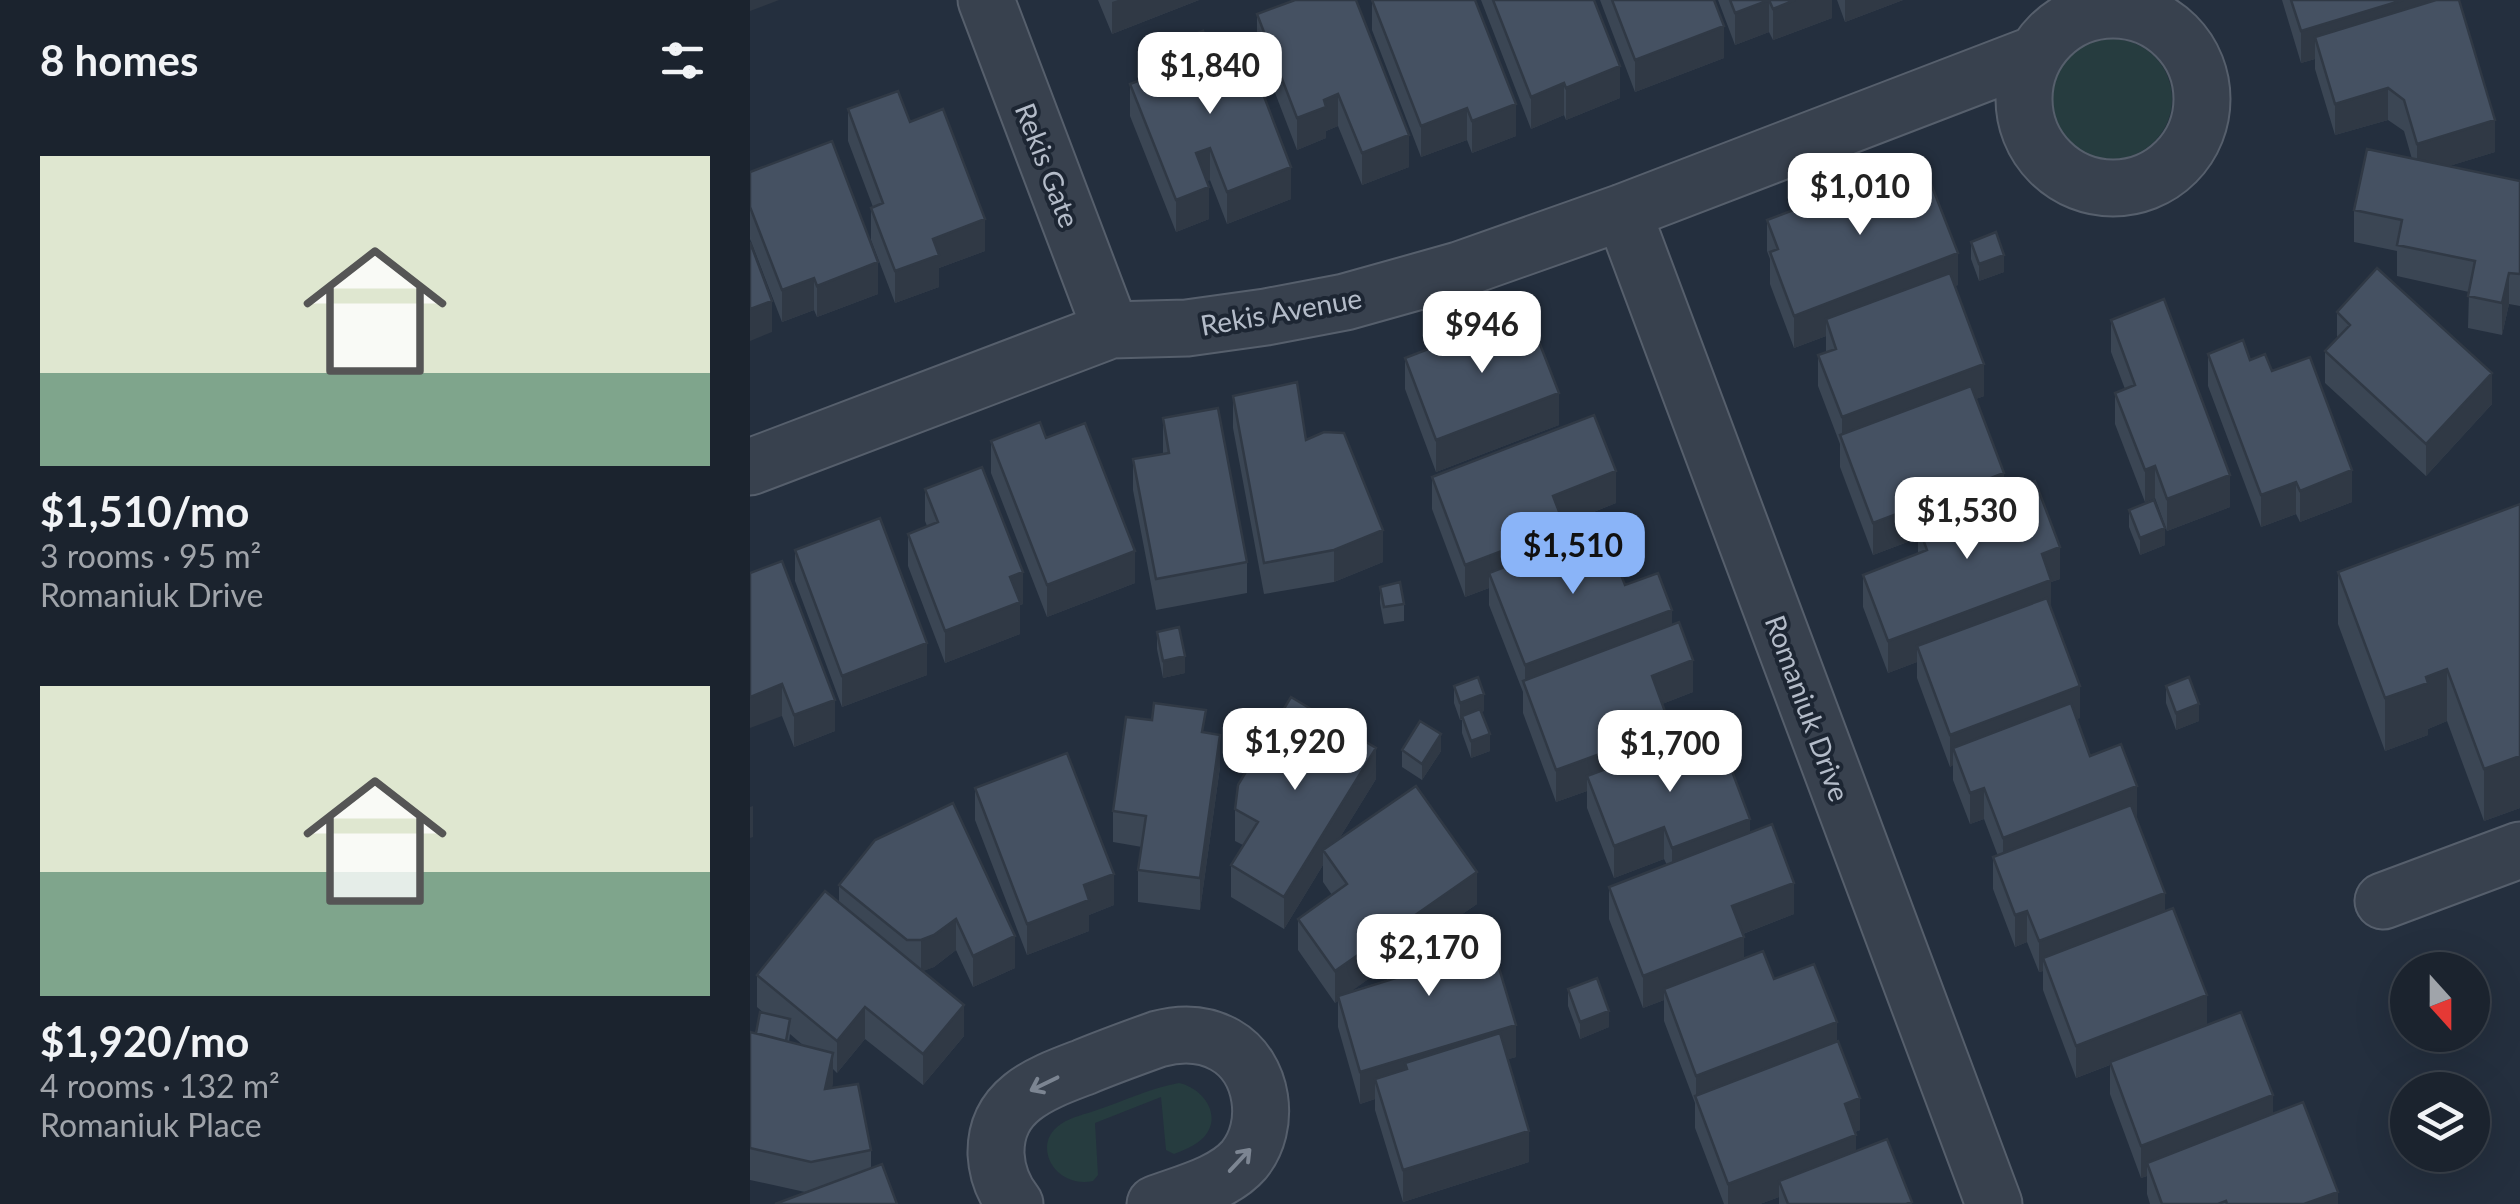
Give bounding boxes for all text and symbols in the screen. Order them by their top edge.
pin: $1,840 [1129,32,1291,117]
icon: filters [655,33,710,88]
text: 8 homes [40,35,198,85]
text: $1,840 [1160,45,1260,84]
street label: Rekis Gate [1009,98,1087,232]
pin: $1,010 [1779,153,1941,238]
text: $1,010 [1810,166,1910,205]
icon: home [285,221,465,401]
street label: Rekis Avenue [1198,280,1364,342]
pin: $946 [1423,291,1541,376]
text: $946 [1445,304,1519,343]
pin: $1,530 [1886,477,2048,562]
text: $1,510/mo [40,486,249,536]
text: $1,530 [1917,490,2017,529]
pin: $1,510 [1492,512,1654,597]
text: $1,510 [1523,525,1623,564]
text: 3 rooms · 95 m² [40,536,261,575]
text: Romaniuk Drive [40,575,264,614]
street label: Romaniuk Drive [1759,610,1857,806]
pin: $1,920 [1214,708,1376,793]
pin: $1,700 [1589,710,1751,795]
text: $1,920 [1245,721,1345,760]
text: $1,700 [1620,723,1720,762]
icon: home [285,751,465,931]
pin: $2,170 [1348,914,1510,999]
text: $2,170 [1379,927,1479,966]
north arrow [2390,952,2490,1052]
map controls [2390,952,2490,1172]
text: $1,920/mo [40,1016,249,1066]
text: 4 rooms · 132 m² [40,1066,280,1105]
button: layers [2390,1072,2490,1172]
one-way arrow [1030,1075,1060,1094]
text: Romaniuk Place [40,1105,262,1144]
one-way arrow [1228,1148,1251,1173]

